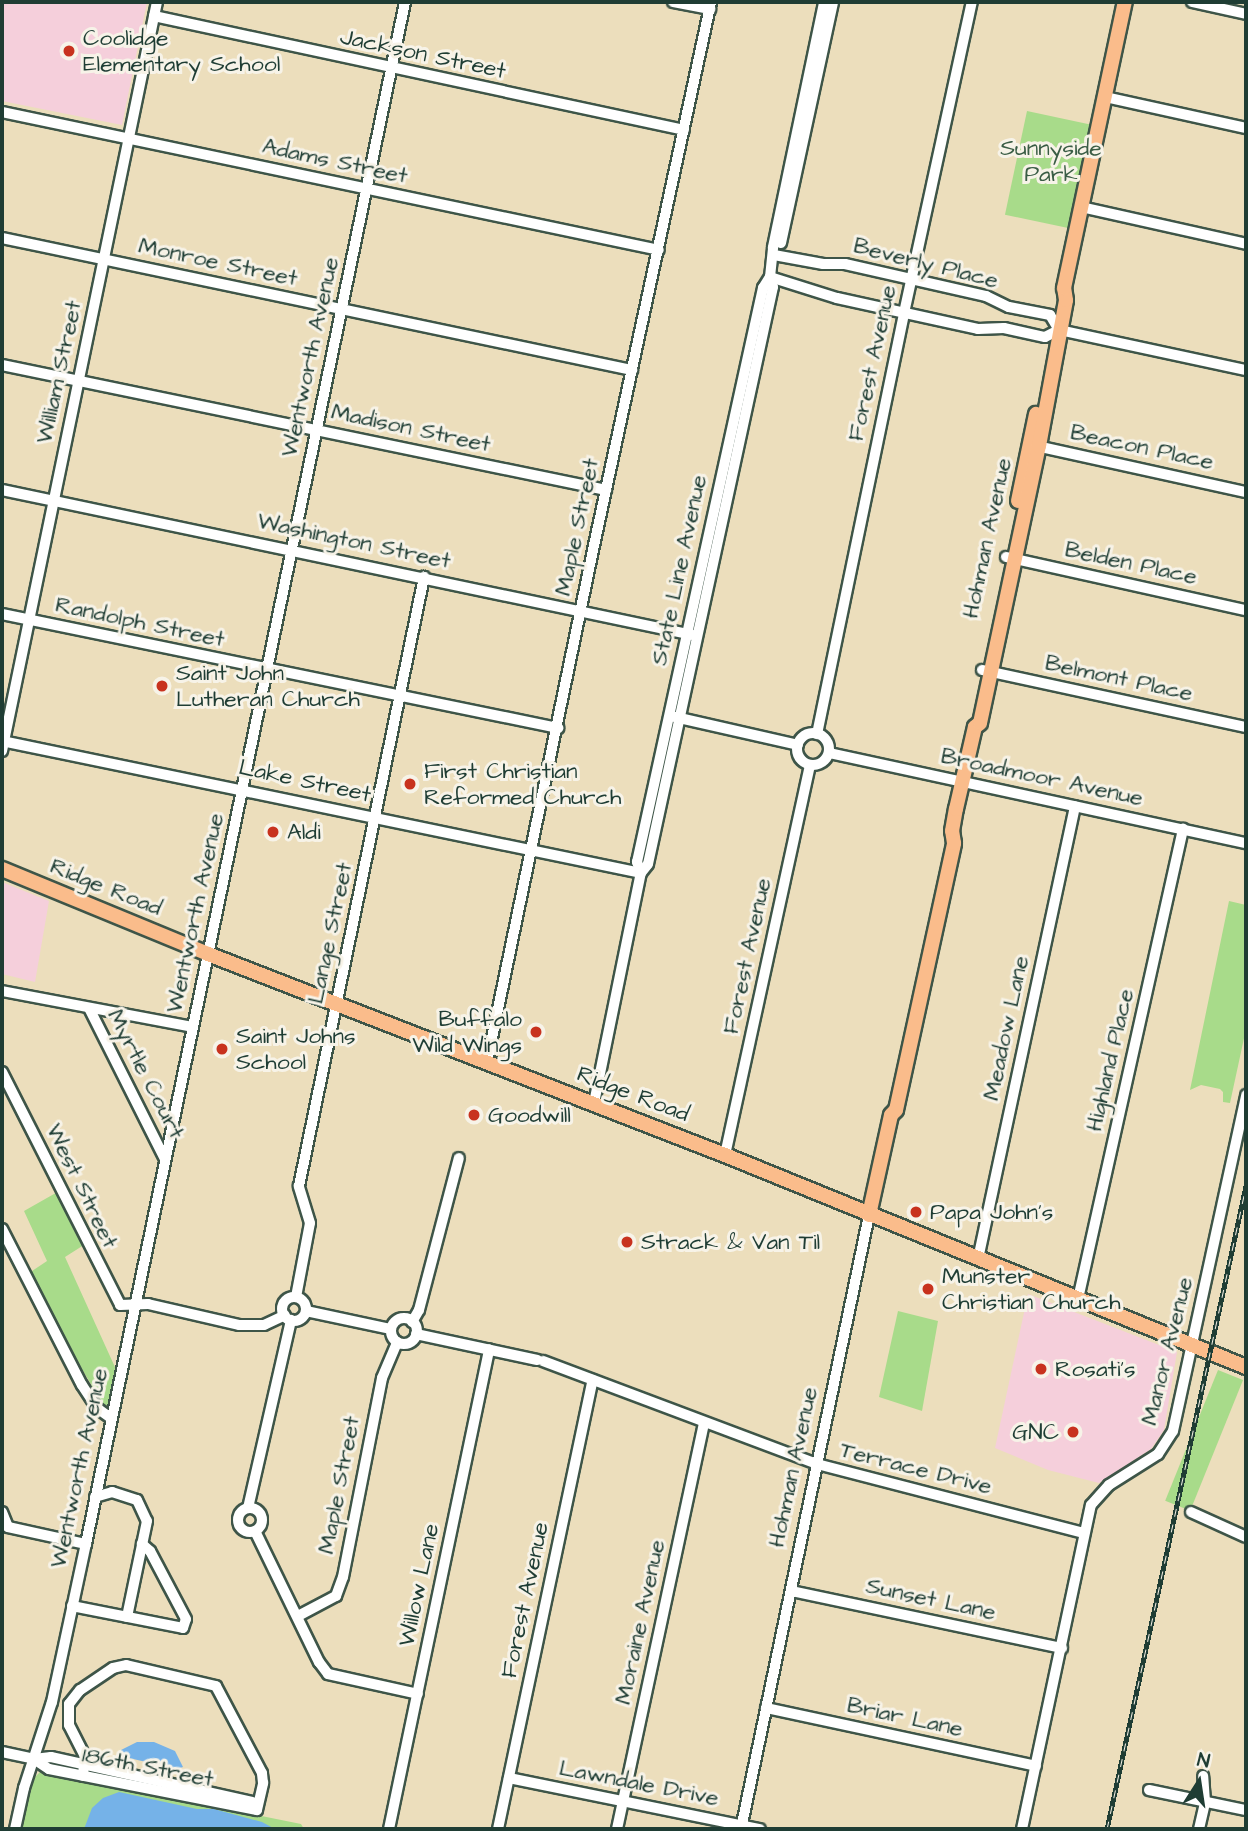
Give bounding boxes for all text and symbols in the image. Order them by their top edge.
street label: Jackson Street [338,23,508,85]
place label: Coolidge Elementary School [83,24,280,78]
marker: Coolidge Elementary School [61,43,77,59]
street label: Adams Street [260,132,410,190]
park label: Sunnyside Park [1000,134,1102,188]
street label: Monroe Street [136,232,300,292]
street label: Beverly Place [851,232,1001,294]
street label: Wentworth Avenue [275,254,345,460]
street label: Forest Avenue [842,282,902,444]
street label: William Street [30,298,88,446]
street label: Madison Street [329,398,493,458]
street label: Beacon Place [1068,418,1216,476]
street label: Hohman Avenue [957,455,1017,621]
street label: Maple Street [549,456,605,598]
street label: State Line Avenue [645,472,713,668]
street label: Washington Street [255,507,453,575]
street label: Belden Place [1062,536,1200,590]
street label: Randolph Street [53,591,227,653]
street label: Belmont Place [1043,649,1195,707]
place label: Saint John Lutheran Church [176,659,360,713]
marker: Saint John Lutheran Church [154,678,170,694]
street label: Broadmoor Avenue [938,742,1146,812]
street label: Lake Street [236,754,374,808]
place label: First Christian Reformed Church [424,757,621,811]
marker: First Christian Reformed Church [402,776,418,792]
street label: Wentworth Avenue [160,810,230,1016]
place label: Aldi [287,818,321,846]
marker: Aldi [265,824,281,840]
street label: Ridge Road [46,852,166,922]
street label: Lange Street [302,860,358,1006]
street label: Forest Avenue [717,875,777,1037]
street label: Meadow Lane [977,953,1035,1103]
street label: Highland Place [1080,986,1140,1134]
street label: Myrtle Court [102,1005,190,1143]
place label: Buffalo Wild Wings [412,1005,522,1059]
place label: Saint Johns School [236,1022,356,1076]
marker: Buffalo Wild Wings [528,1024,544,1040]
marker: Saint Johns School [214,1041,230,1057]
street label: Ridge Road [573,1060,693,1128]
place label: Goodwill [488,1101,571,1129]
marker: Goodwill [466,1107,482,1123]
street label: West Street [40,1119,124,1253]
place label: Papa John's [930,1198,1053,1226]
marker: Papa John's [908,1204,924,1220]
place label: Strack & Van Til [641,1228,820,1256]
marker: Strack & Van Til [619,1234,635,1250]
place label: Munster Christian Church [942,1262,1121,1316]
street label: Manor Avenue [1135,1274,1199,1428]
marker: Munster Christian Church [920,1281,936,1297]
place label: Rosati's [1055,1355,1136,1383]
marker: Rosati's [1033,1361,1049,1377]
street label: Wentworth Avenue [44,1365,114,1571]
street label: Hohman Avenue [763,1384,823,1550]
street label: Maple Street [312,1414,366,1556]
place label: GNC [1012,1418,1059,1446]
marker: GNC [1065,1424,1081,1440]
street label: Terrace Drive [837,1436,995,1500]
street label: Forest Avenue [495,1519,555,1681]
street label: Willow Lane [393,1521,445,1649]
street label: Moraine Avenue [609,1537,671,1707]
street label: Sunset Lane [864,1572,998,1626]
street label: Briar Lane [845,1691,965,1743]
street label: 186th Street [80,1741,216,1793]
north arrow [1164,1747,1234,1817]
text: N [1195,1747,1212,1775]
street label: Lawndale Drive [557,1754,721,1812]

